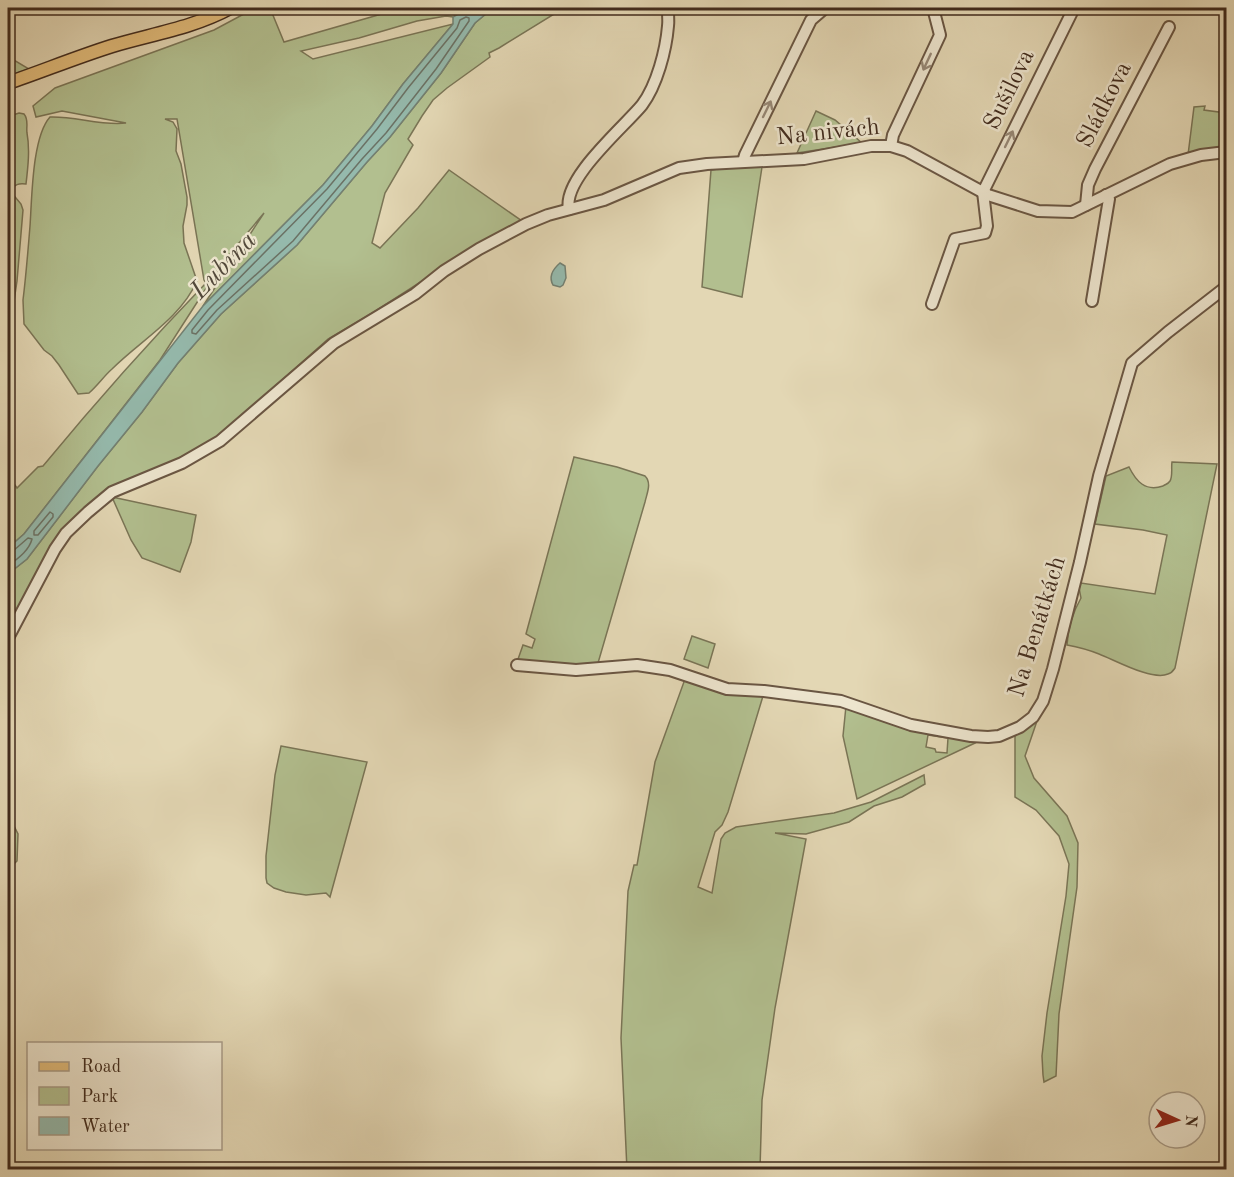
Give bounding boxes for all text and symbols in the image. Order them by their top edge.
street label: Sušilova [980,46,1040,134]
one-way arrow [921,53,933,71]
street label: Sládkova [1073,58,1137,152]
one-way arrow [762,100,774,118]
street label: Na nivách [775,116,881,150]
one-way arrow [1004,131,1015,149]
water label: Lubina [185,227,262,305]
street label: Na Benátkách [1005,554,1071,700]
legend [27,1042,222,1150]
text: Road [81,1058,121,1076]
text: Park [81,1088,118,1106]
north arrow [1147,1090,1207,1150]
text: N [1182,1114,1198,1128]
text: Water [81,1118,130,1136]

